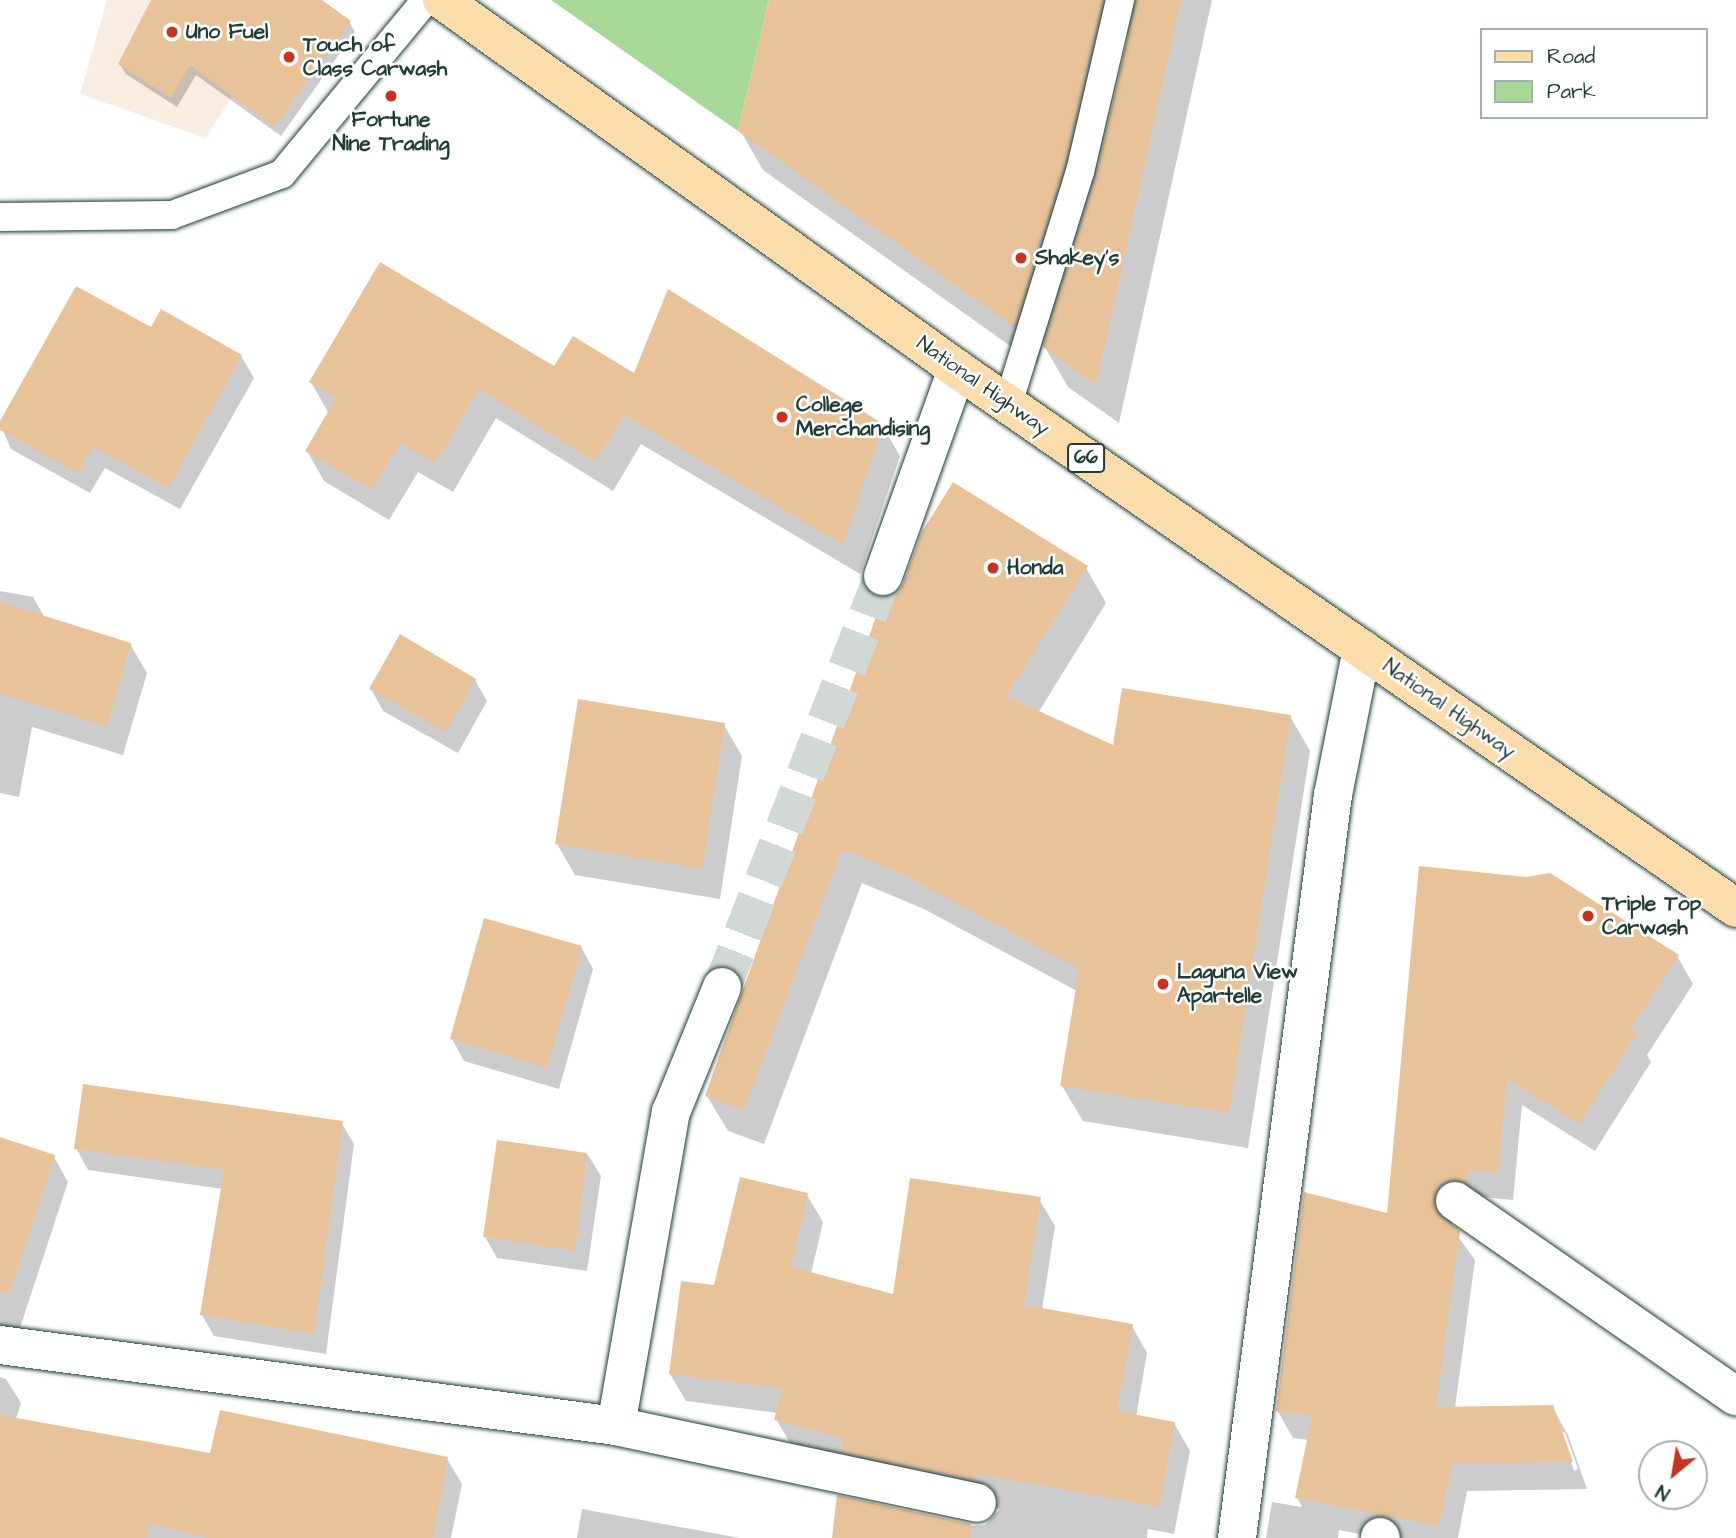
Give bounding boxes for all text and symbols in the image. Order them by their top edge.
place label: Uno Fuel [186,19,268,45]
marker: Uno Fuel [164,24,180,40]
legend [1480,28,1708,119]
place label: Touch of Class Carwash [303,32,447,82]
text: Road [1547,42,1595,71]
marker: Touch of Class Carwash [281,49,297,65]
text: Park [1547,77,1596,106]
marker: Fortune Nine Trading [383,88,399,104]
place label: Fortune Nine Trading [332,107,450,157]
place label: Shakey's [1035,245,1119,271]
marker: Shakey's [1013,250,1029,266]
street label: National Highway [912,331,1054,441]
place label: College Merchandising [796,392,930,442]
marker: College Merchandising [774,409,790,425]
road number: 66 [1067,442,1105,474]
place label: Honda [1007,555,1063,581]
marker: Honda [985,560,1001,576]
street label: National Highway [1378,654,1520,764]
place label: Triple Top Carwash [1602,891,1701,941]
marker: Triple Top Carwash [1580,908,1596,924]
place label: Laguna View Apartelle [1177,959,1298,1009]
marker: Laguna View Apartelle [1155,976,1171,992]
north arrow [1638,1440,1708,1510]
text: N [1651,1477,1675,1507]

